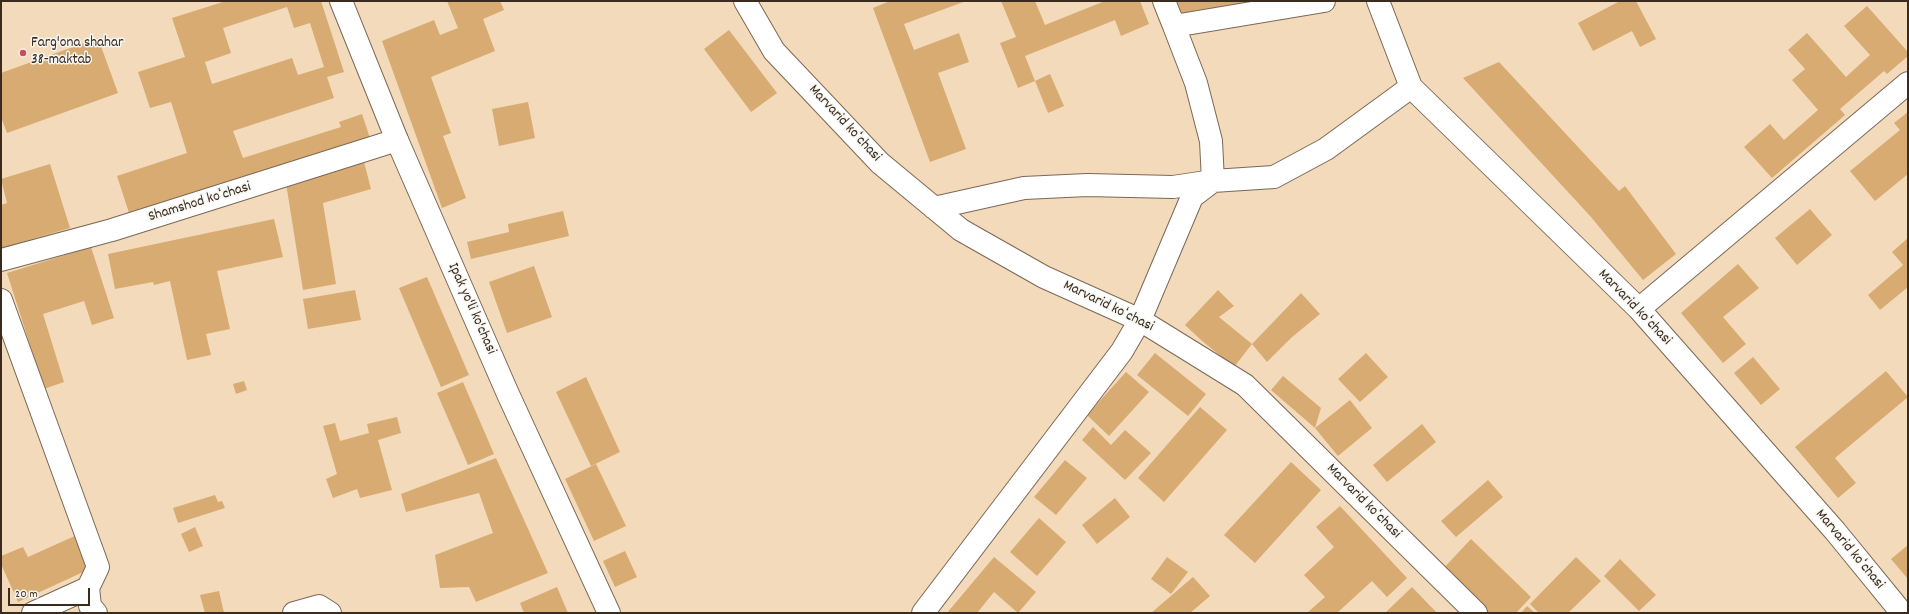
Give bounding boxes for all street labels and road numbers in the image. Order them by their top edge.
street label: Marvarid koʻchasi [804,82,884,166]
street label: Shamshod koʻchasi [147,179,253,227]
street label: Ipak yo'li ko'chasi [443,260,499,358]
street label: Marvarid koʻchasi [1593,266,1675,350]
street label: Marvarid koʻchasi [1060,277,1156,337]
street label: Marvarid koʻchasi [1322,461,1404,543]
street label: Marvarid koʻchasi [1810,506,1888,594]

